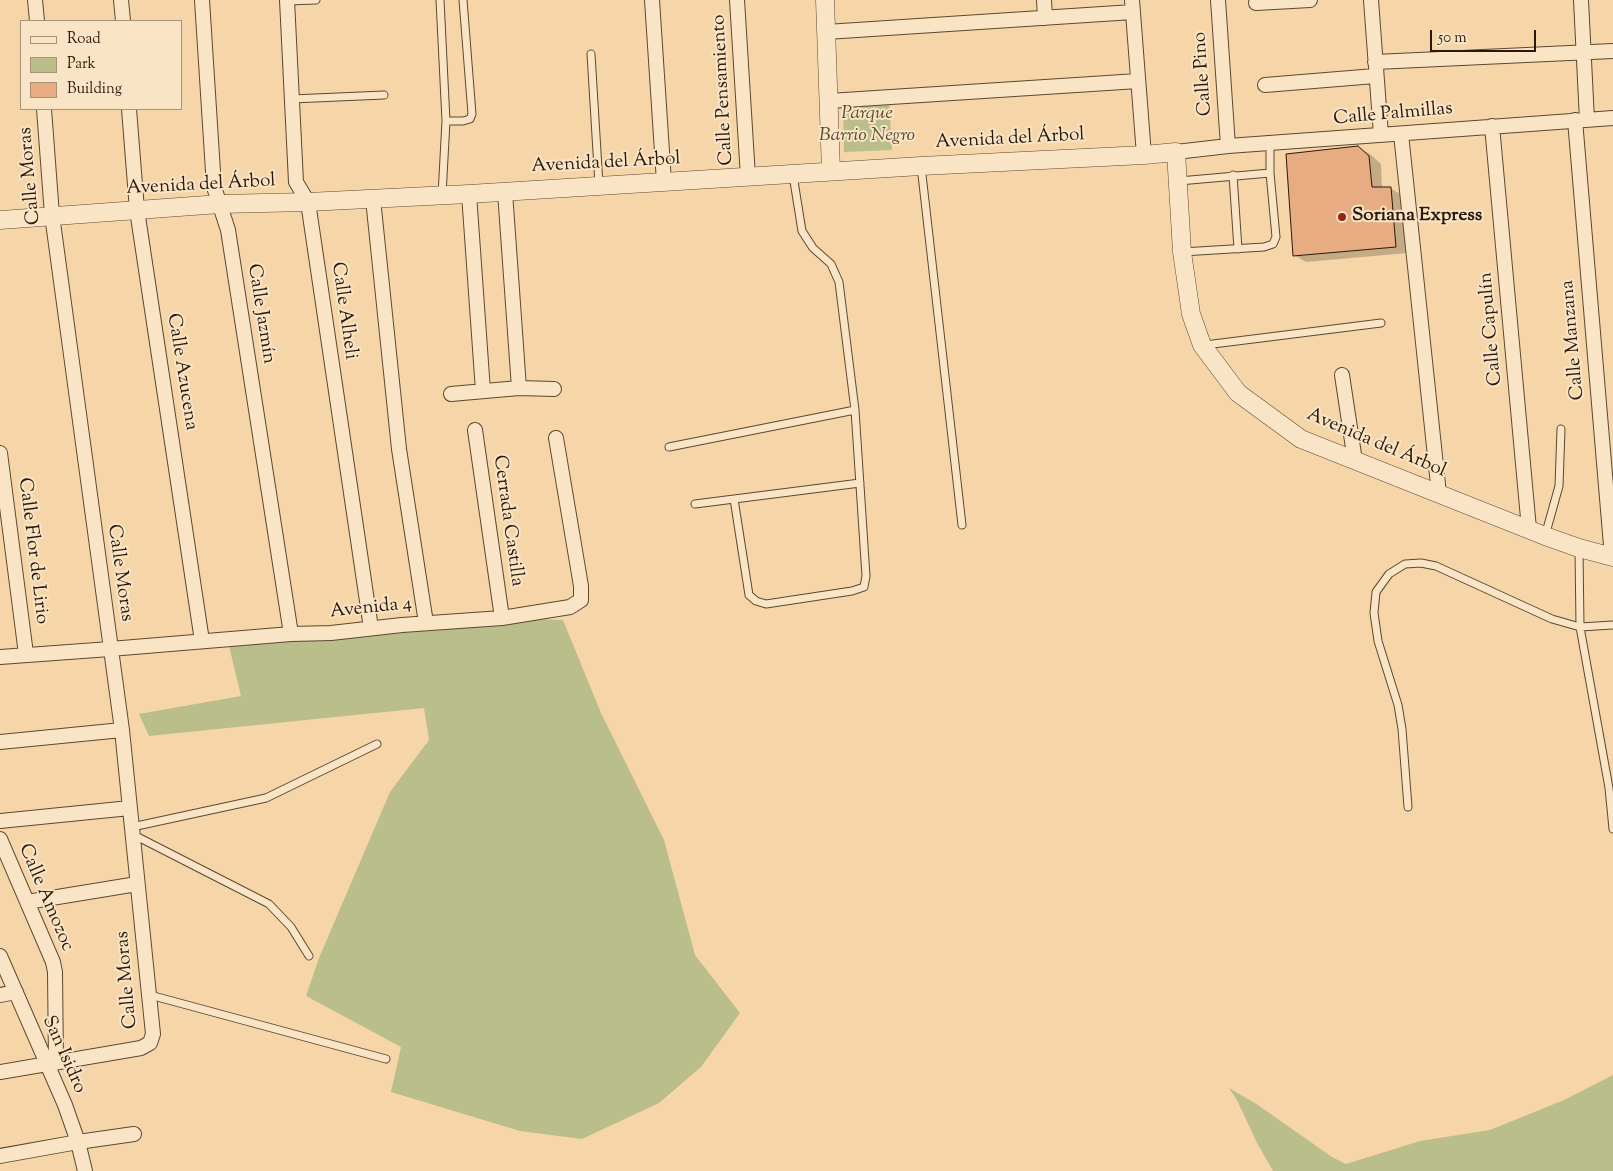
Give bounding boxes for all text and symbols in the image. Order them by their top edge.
street label: Calle Pensamiento [709,14,739,166]
legend [20,20,182,110]
scale bar [1433,20,1539,52]
text: 50 m [1438,28,1467,49]
text: Road [67,29,101,50]
street label: Calle Pino [1190,31,1218,117]
text: Park [67,54,96,75]
text: Building [67,79,122,100]
street label: Calle Palmillas [1332,98,1454,132]
park label: Parque Barrio Negro [819,104,915,148]
street label: Avenida del Árbol [935,125,1085,155]
street label: Calle Moras [15,126,47,226]
street label: Avenida del Árbol [531,149,681,179]
street label: Avenida del Árbol [126,171,276,201]
place label: Soriana Express [1352,206,1482,228]
marker: Soriana Express [1336,211,1348,223]
street label: Calle Alheli [325,261,361,361]
street label: Calle Jazmín [241,262,279,366]
street label: Calle Capulín [1476,271,1508,387]
street label: Calle Manzana [1557,279,1591,401]
street label: Calle Azucena [161,312,201,432]
street label: Avenida del Árbol [1303,404,1449,484]
street label: Cerrada Castilla [486,454,528,588]
street label: Calle Flor de Lirio [12,476,52,626]
street label: Calle Moras [101,523,137,623]
street label: Avenida 4 [329,593,413,625]
street label: Calle Amozoc [12,841,78,955]
street label: Calle Moras [112,930,144,1030]
street label: San Isidro [36,1013,90,1097]

